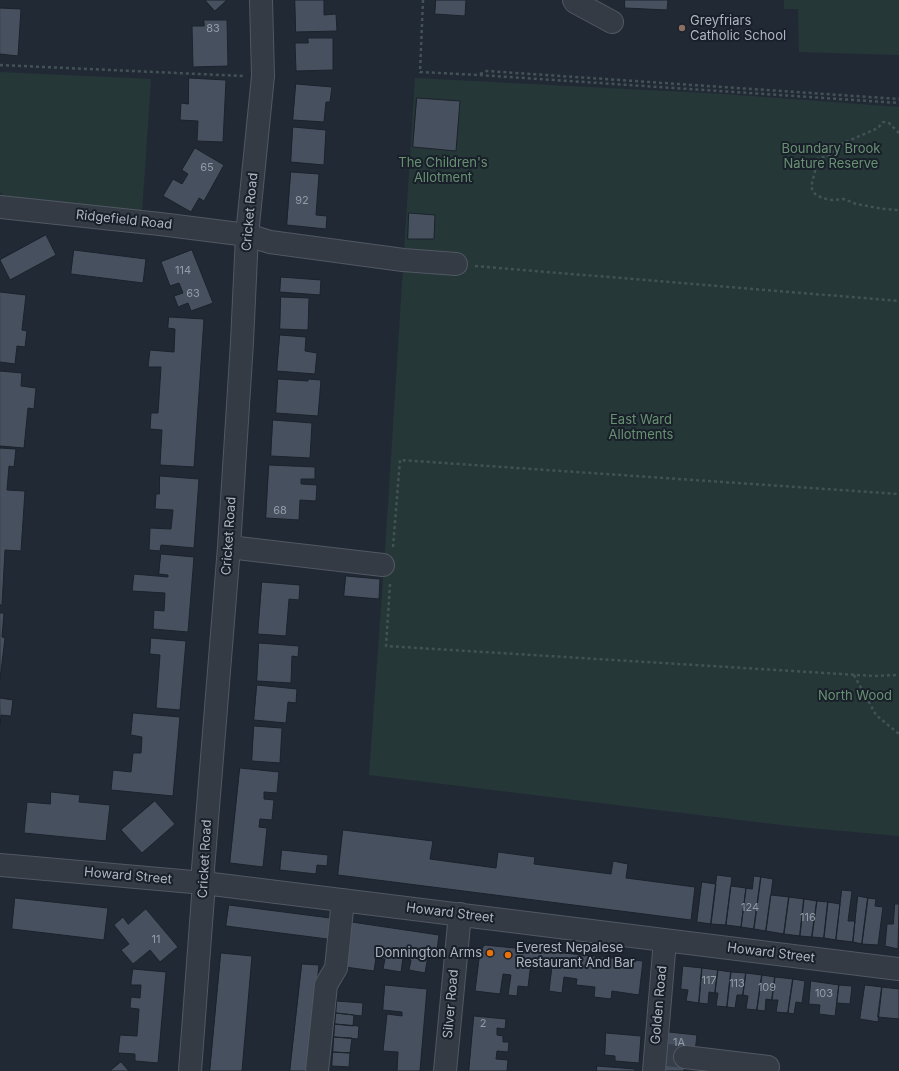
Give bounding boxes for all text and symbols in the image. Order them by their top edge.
place label: Greyfriars Catholic School [690,13,786,44]
house number: 83 [206,22,220,36]
marker: Greyfriars Catholic School [677,23,687,33]
park label: Boundary Brook Nature Reserve [782,141,880,172]
park label: The Children's Allotment [398,155,488,186]
house number: 65 [200,161,214,175]
street label: Cricket Road [239,172,261,252]
house number: 92 [295,194,309,208]
street label: Ridgefield Road [75,207,173,233]
house number: 114 [175,264,191,278]
house number: 63 [186,287,200,301]
park label: East Ward Allotments [609,412,673,443]
street label: Cricket Road [218,496,240,576]
house number: 68 [273,504,287,518]
park label: North Wood [818,688,892,704]
street label: Cricket Road [195,819,215,899]
street label: Howard Street [83,864,173,888]
street label: Howard Street [405,900,495,926]
house number: 124 [741,901,759,915]
house number: 116 [800,911,816,925]
house number: 11 [152,933,160,947]
place label: Everest Nepalese Restaurant And Bar [516,940,635,971]
street label: Howard Street [726,940,816,966]
place label: Donnington Arms [375,945,482,961]
marker: Donnington Arms [485,948,495,958]
marker: Everest Nepalese Restaurant And Bar [503,950,513,960]
street label: Golden Road [648,965,670,1045]
street label: Silver Road [440,969,462,1039]
house number: 117 [701,974,717,988]
house number: 113 [729,977,745,991]
house number: 109 [758,981,776,995]
house number: 103 [815,987,833,1001]
house number: 2 [480,1017,486,1031]
house number: 1A [673,1036,685,1050]

